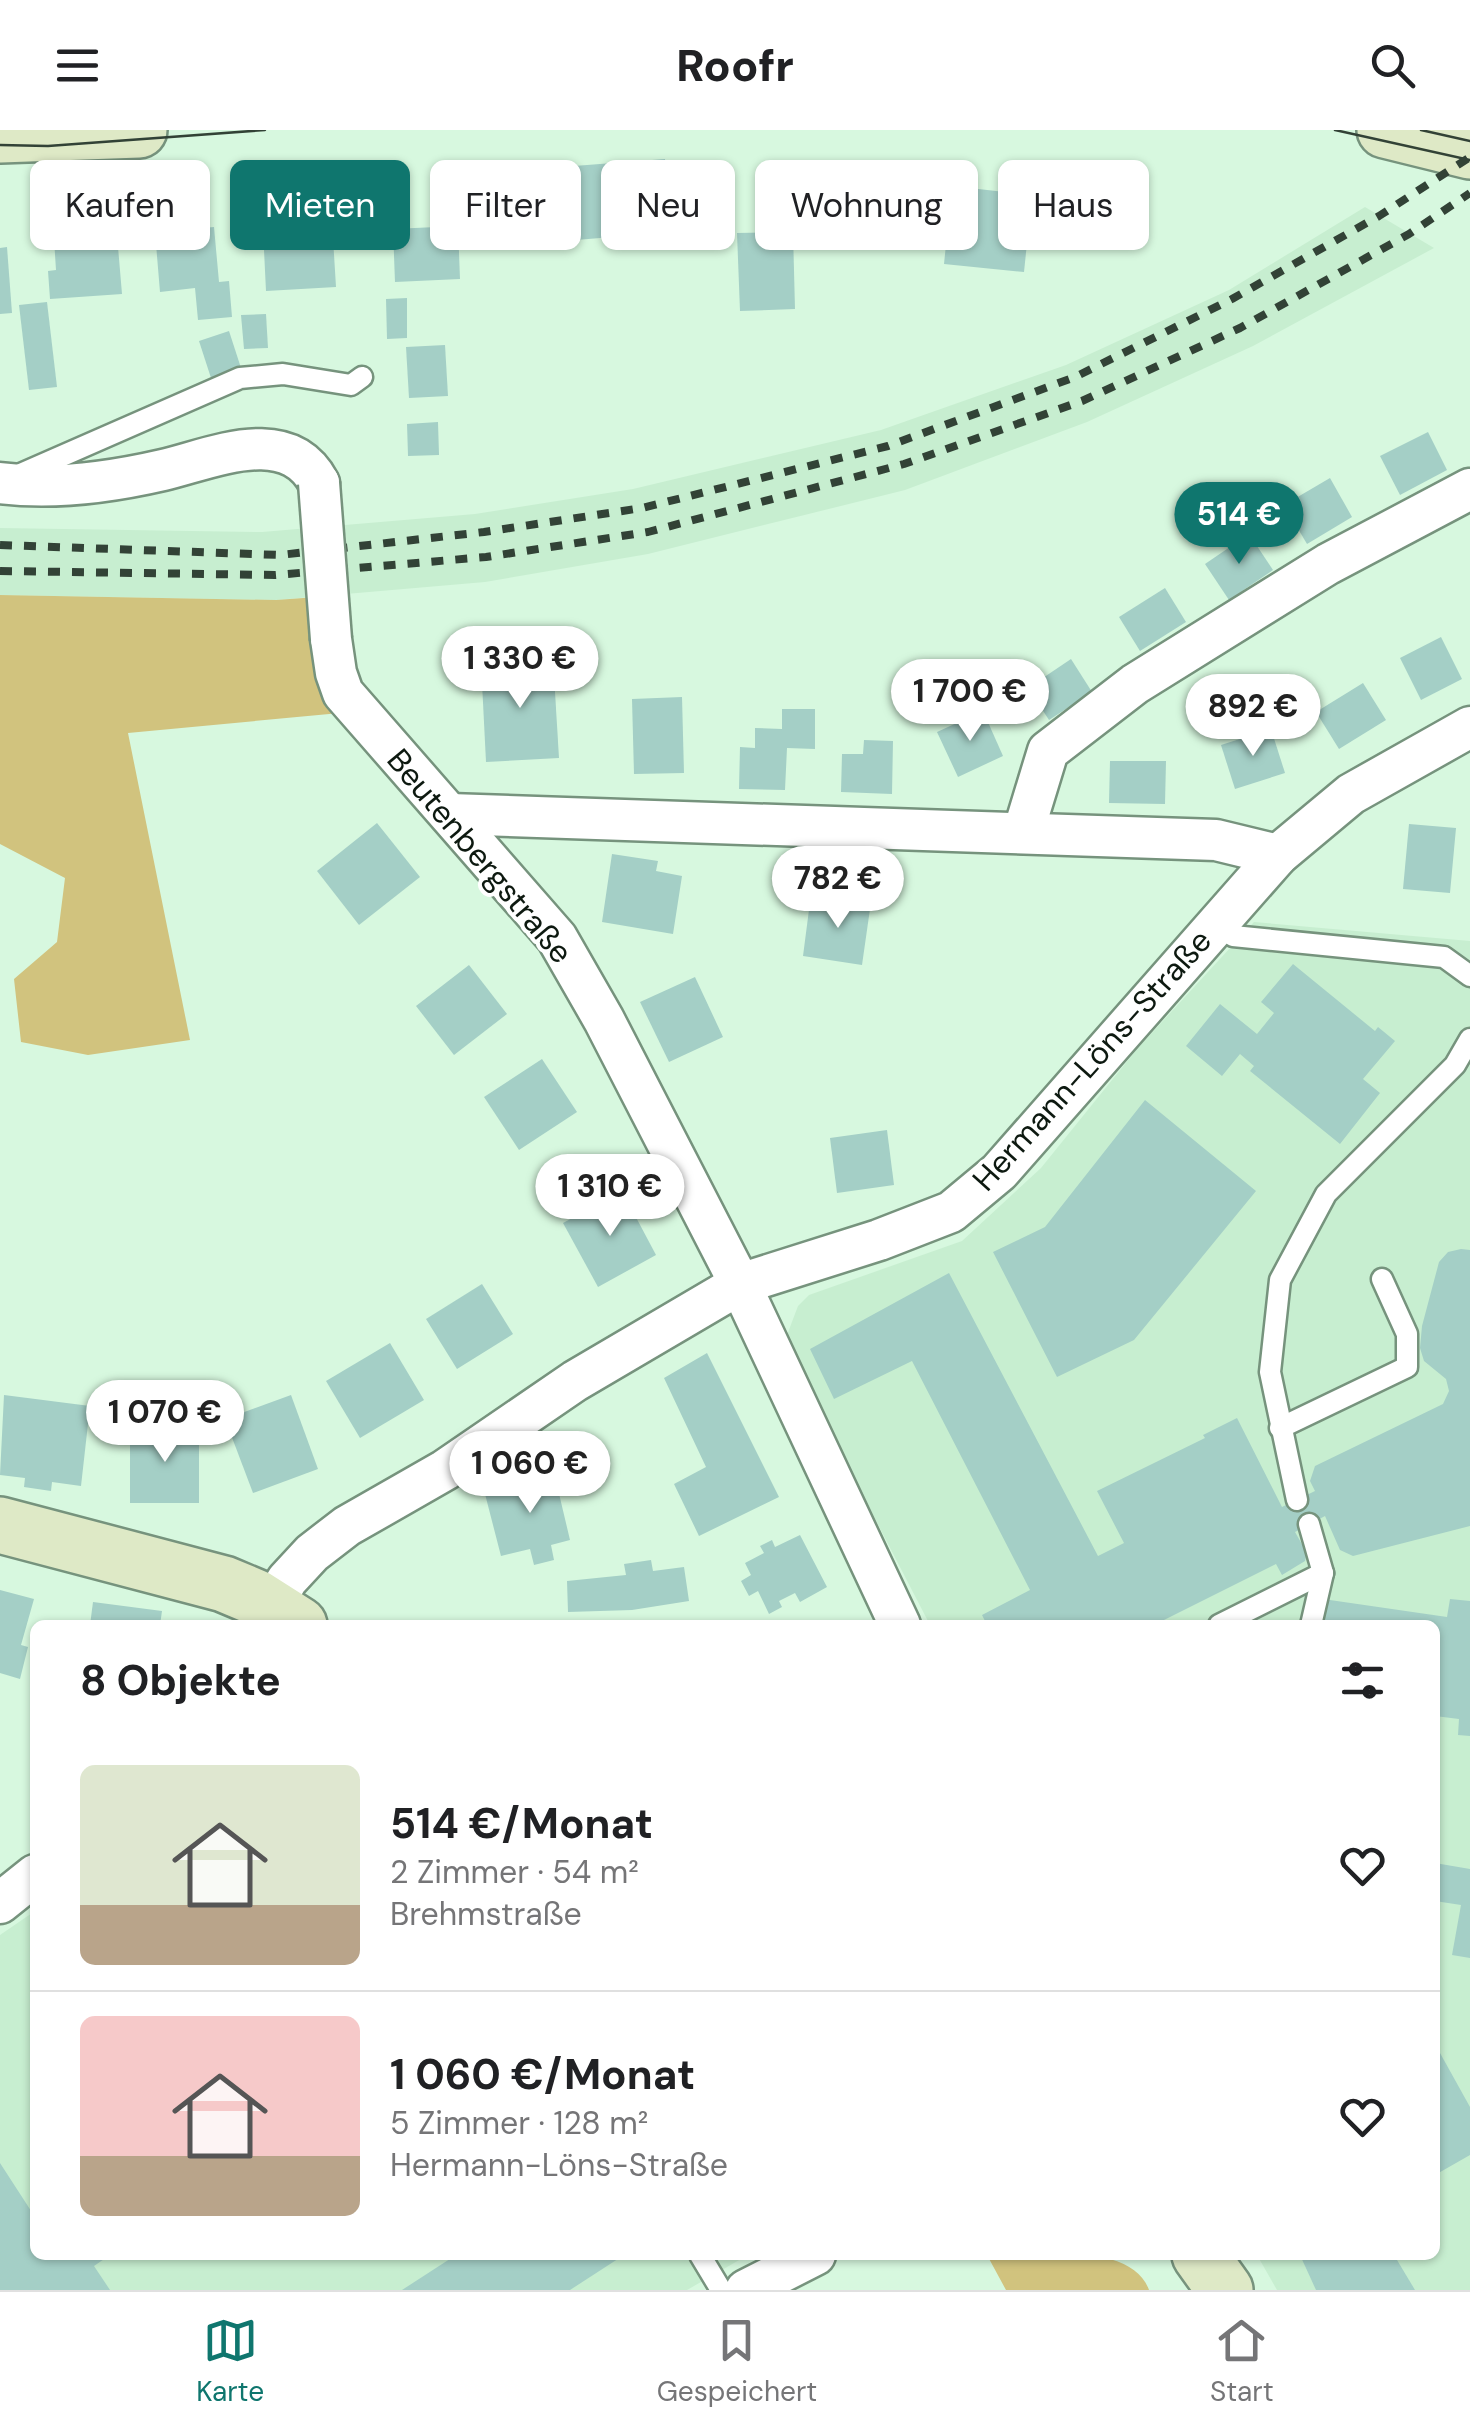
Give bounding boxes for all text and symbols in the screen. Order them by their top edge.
text: Roofr [676,36,794,95]
icon: menu [50,38,105,93]
icon: search [1365,38,1420,93]
chip: Kaufen [30,160,210,250]
chip: Mieten [230,160,410,250]
chip: Filter [430,160,581,250]
chip: Neu [601,160,735,250]
chip: Wohnung [755,160,978,250]
chip: Haus [998,160,1149,250]
pin: 514 € [1169,482,1309,567]
text: 514 € [1196,493,1282,535]
pin: 1 330 € [428,626,612,711]
text: 1 330 € [463,637,577,679]
pin: 1 700 € [878,659,1062,744]
text: 1 700 € [913,670,1027,712]
pin: 892 € [1183,674,1323,759]
text: 892 € [1208,685,1298,727]
street label: Beutenbergstraße [378,740,582,972]
pin: 782 € [768,846,908,931]
text: 782 € [794,857,882,899]
street label: Hermann-Löns-Straße [963,920,1221,1200]
pin: 1 310 € [518,1154,702,1239]
text: 1 310 € [557,1165,663,1207]
pin: 1 070 € [73,1380,257,1465]
text: 1 070 € [108,1391,222,1433]
pin: 1 060 € [438,1431,622,1516]
text: 1 060 € [471,1442,589,1484]
text: 8 Objekte [80,1653,281,1708]
icon: filters [1335,1653,1390,1708]
text: 514 €/Monat [390,1796,653,1851]
icon: home [160,1805,280,1925]
icon: heart [1335,1838,1390,1893]
text: 2 Zimmer · 54 m² [390,1851,639,1893]
text: Brehmstraße [390,1893,582,1935]
text: 1 060 €/Monat [390,2047,695,2102]
icon: home [160,2056,280,2176]
icon: heart [1335,2089,1390,2144]
text: 5 Zimmer · 128 m² [390,2102,648,2144]
text: Hermann-Löns-Straße [390,2144,728,2186]
tab: Karte [196,2313,264,2410]
tab: Gespeichert [657,2313,817,2410]
tab: Start [1210,2313,1274,2410]

